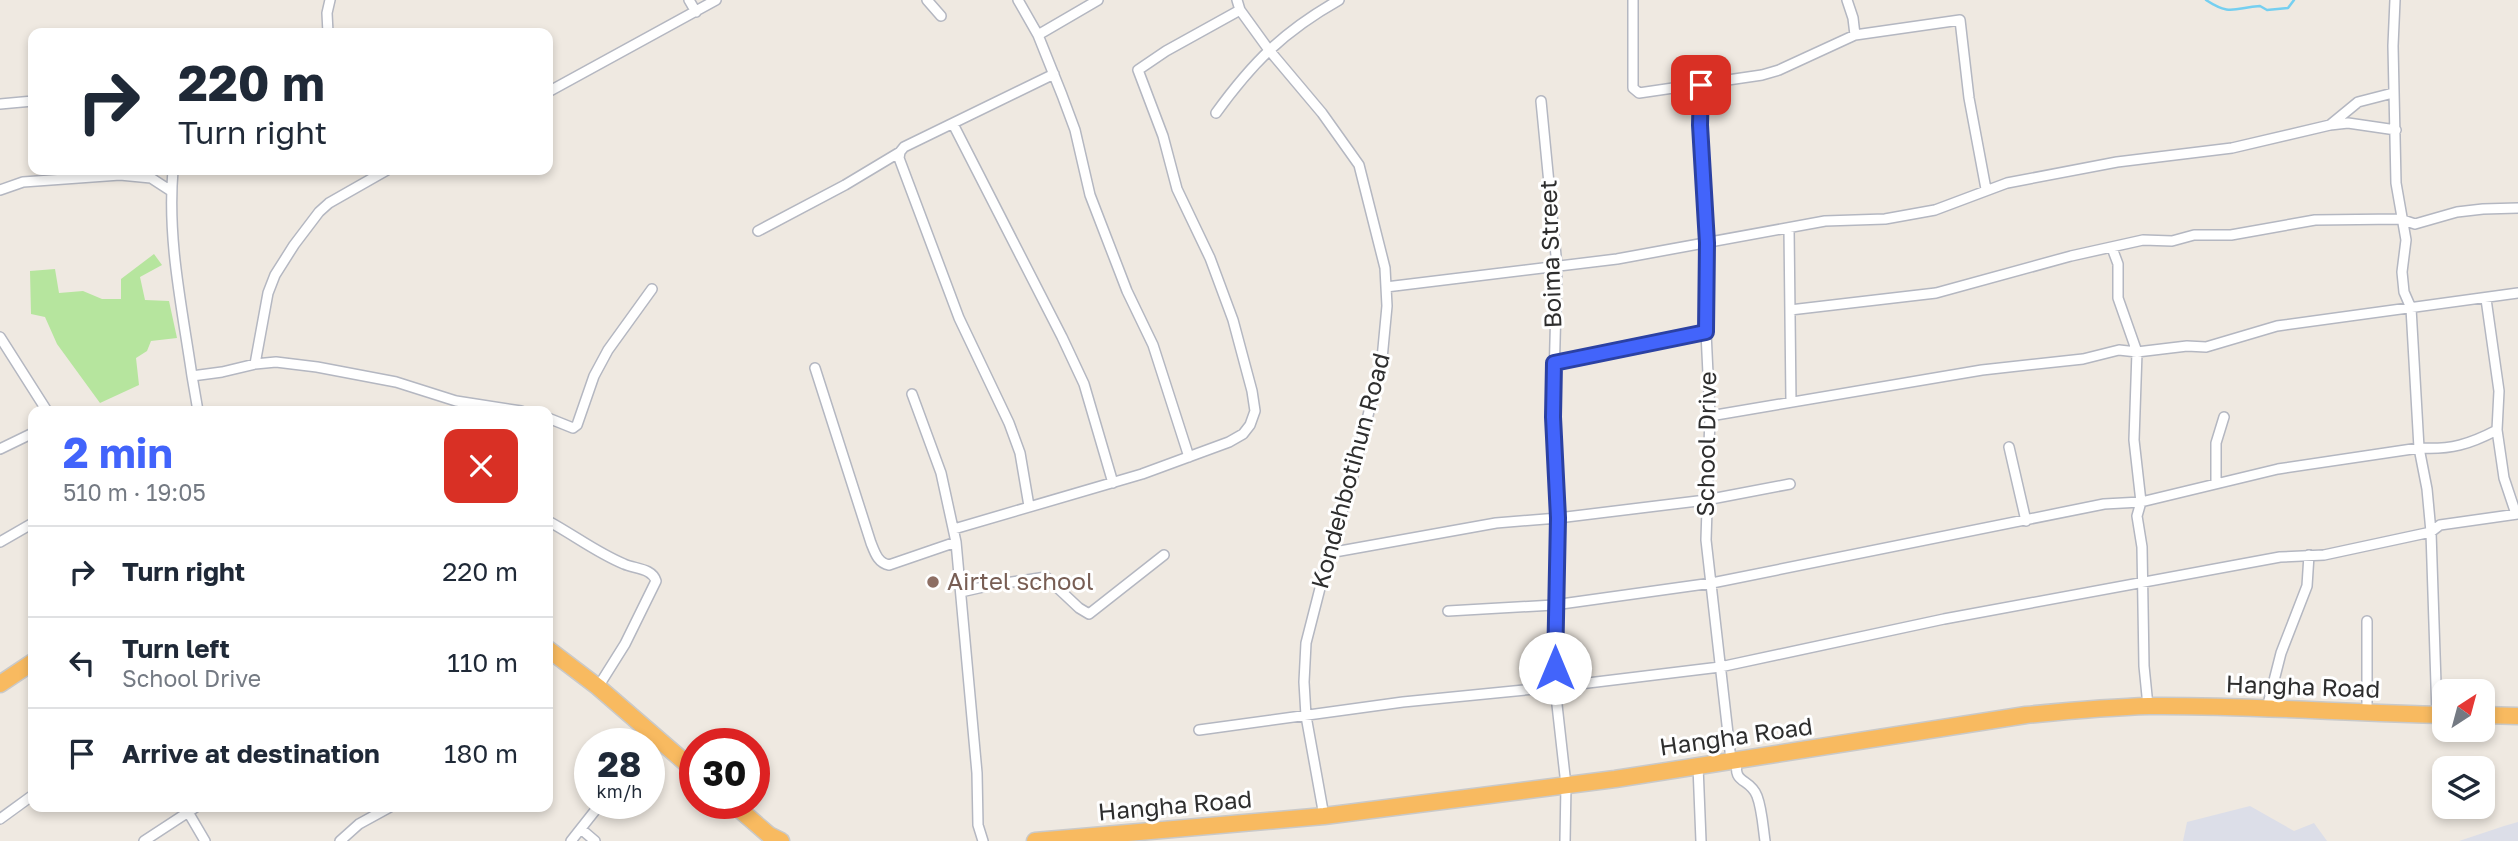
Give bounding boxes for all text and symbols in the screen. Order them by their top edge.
text: 220 m [178,53,325,112]
pin [1671,55,1731,115]
icon: right [63,56,154,147]
icon: arrive [1682,66,1720,104]
text: Turn right [178,113,327,151]
street label: Boima Street [1532,179,1567,329]
street label: Kondehbotihun Road [1304,350,1395,592]
street label: School Drive [1690,371,1721,517]
text: 2 min [63,427,173,477]
button: close [444,429,518,503]
text: 510 m · 19:05 [63,478,206,506]
icon: right [63,553,101,591]
text: Turn right [122,556,245,587]
text: 220 m [442,556,518,587]
place label: Airtel school [947,566,1094,595]
marker: Airtel school [925,574,941,590]
position arrow [1518,631,1592,705]
text: Turn left [122,633,230,664]
icon: left [63,644,101,682]
text: 110 m [447,647,518,678]
text: School Drive [122,664,261,692]
street label: Hangha Road [2225,668,2381,703]
north arrow [2432,679,2496,742]
map controls [2432,679,2495,819]
street label: Hangha Road [1657,710,1814,761]
speed limit sign: 30 [679,728,770,819]
icon: arrive [63,735,101,773]
text: Arrive at destination [122,738,380,769]
text: 180 m [444,738,518,769]
text: 28 [598,743,641,785]
button: layers [2432,756,2495,819]
text: km/h [597,780,642,802]
street label: Hangha Road [1097,783,1253,826]

